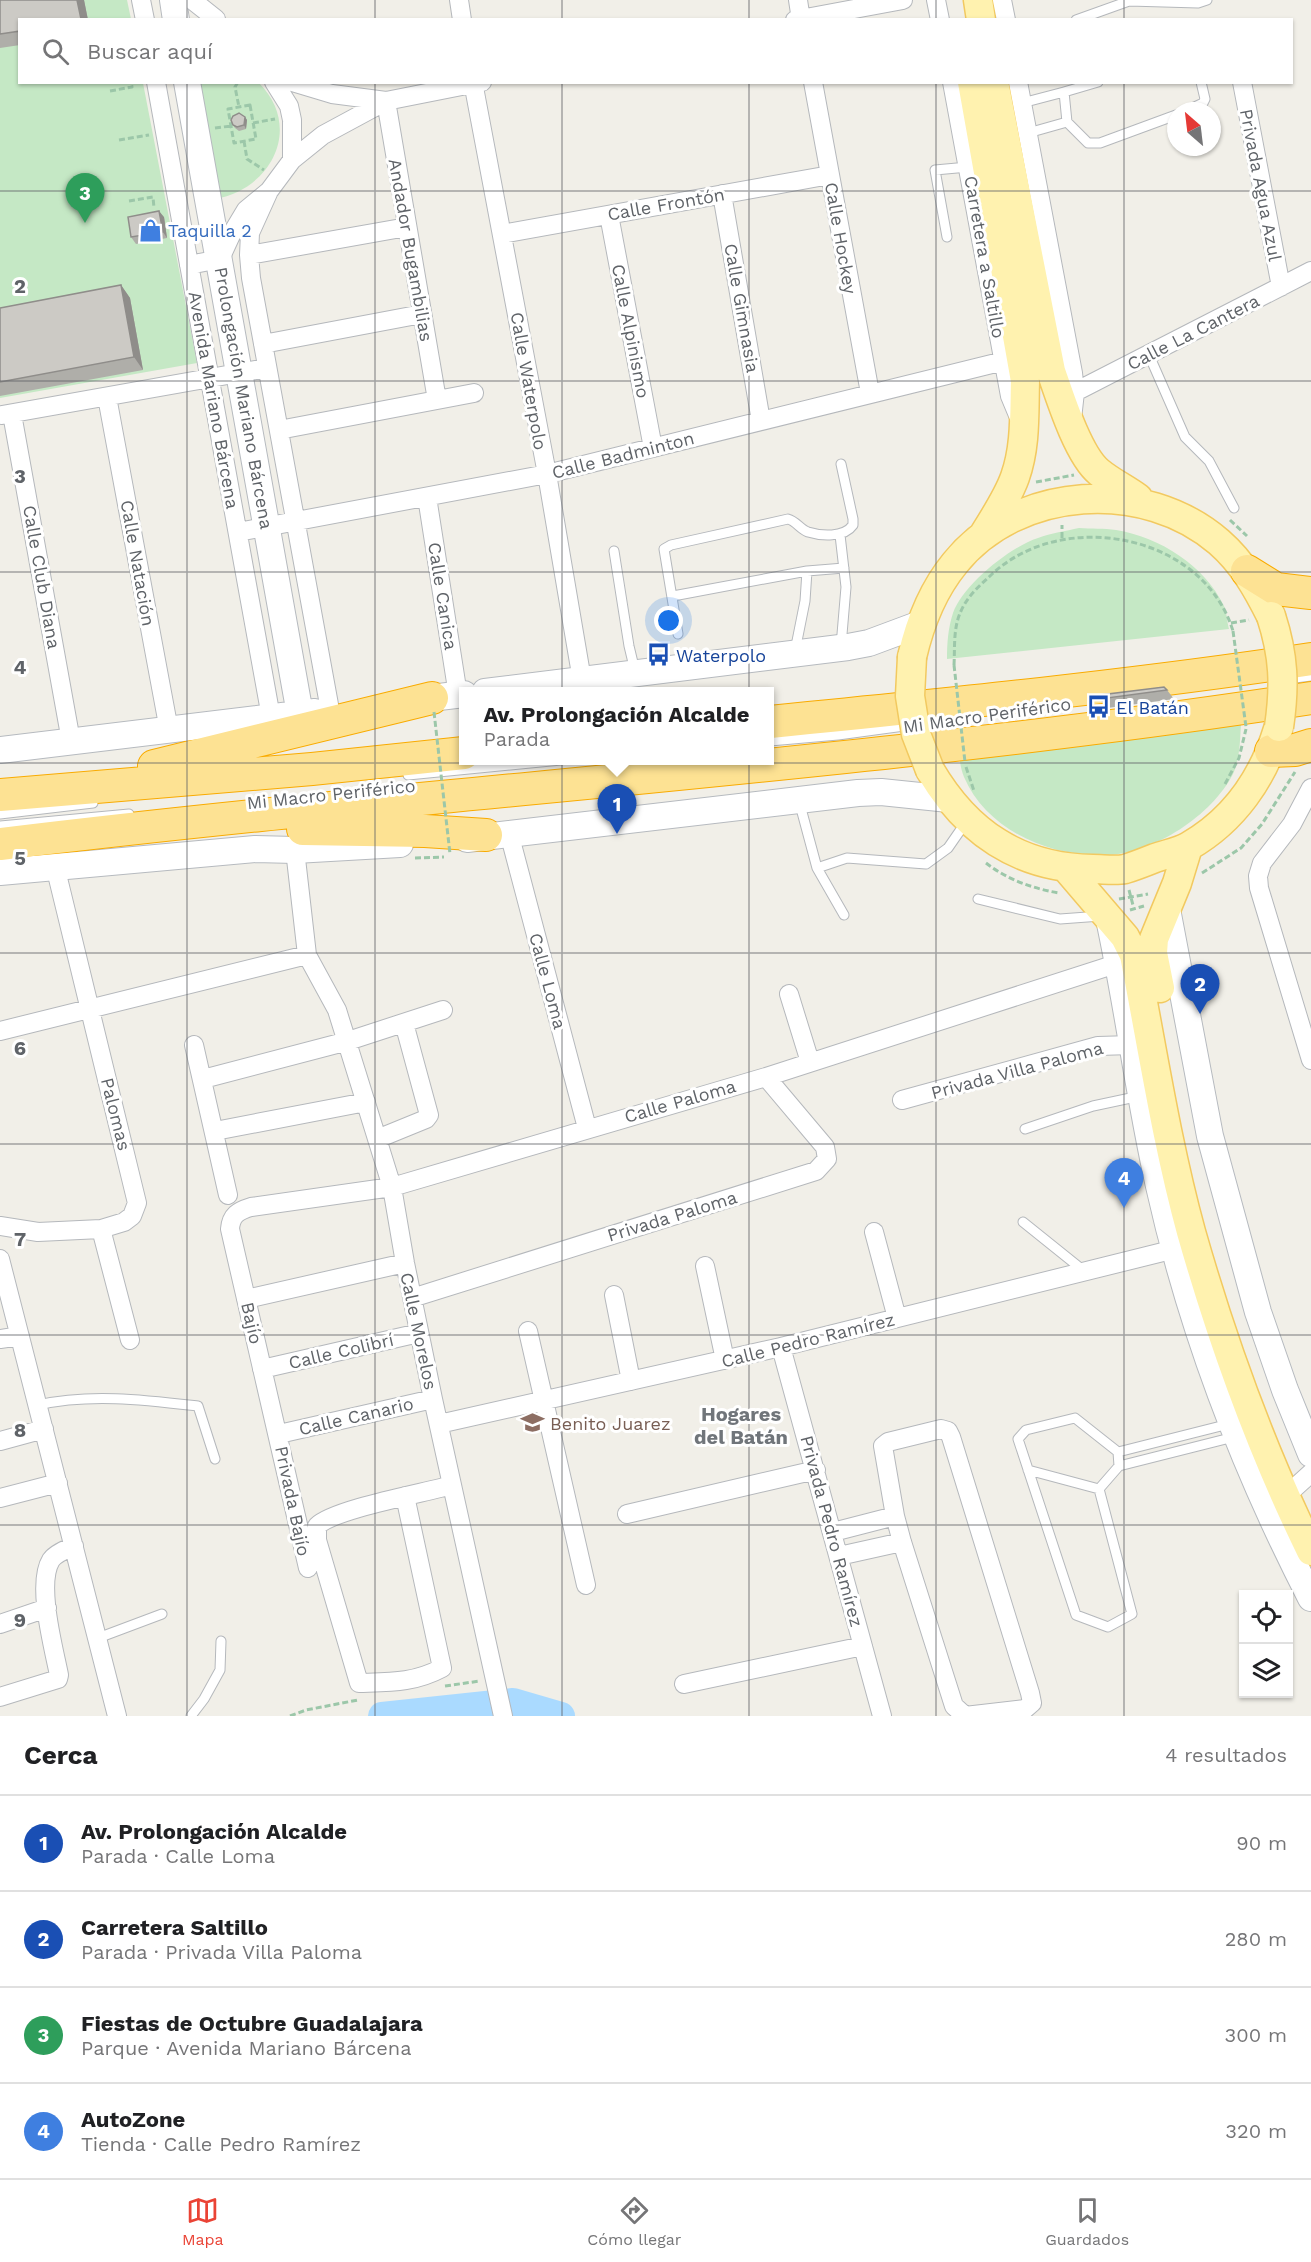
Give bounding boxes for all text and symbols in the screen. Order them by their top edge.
search box [18,18,1293,84]
icon: search [39,35,72,68]
text: Buscar aquí [87,39,213,64]
north arrow [1167,102,1221,156]
street label: Privada Agua Azul [1236,107,1286,263]
street label: Andador Bugambilias [385,157,437,343]
pin: 3 [66,174,104,223]
street label: Carretera a Saltillo [960,174,1010,340]
street label: Calle Hockey [821,180,861,296]
street label: Calle Frontón [606,183,726,225]
shop icon: Taquilla 2 [137,217,163,243]
place label: Taquilla 2 [168,220,252,241]
street label: Calle Gimnasia [720,242,764,374]
street label: Calle Alpinismo [608,262,654,400]
street label: Prolongación Mariano Bárcena [211,265,277,531]
text: 2 [14,274,26,298]
street label: Avenida Mariano Bárcena [184,289,244,511]
street label: Calle La Cantera [1123,290,1263,374]
street label: Calle Waterpolo [507,310,551,452]
street label: Calle Badminton [550,427,696,483]
text: 3 [14,464,26,488]
street label: Calle Natación [117,498,159,628]
street label: Calle Club Diana [19,503,65,651]
street label: Calle Canica [424,541,462,651]
your location [654,606,683,635]
bus stop icon: Waterpolo [645,642,671,668]
place label: Waterpolo [676,645,766,666]
text: 4 [14,655,27,679]
popup [459,687,774,765]
street label: Mi Macro Periférico [902,693,1072,737]
bus stop icon: El Batán [1085,694,1111,720]
place label: El Batán [1116,697,1189,718]
text: Av. Prolongación Alcalde [483,702,750,727]
text: Parada [483,727,550,751]
street label: Mi Macro Periférico [246,775,416,813]
pin: 1 [598,784,636,834]
text: 5 [14,846,26,870]
street label: Calle Loma [525,931,571,1031]
pin: 2 [1180,964,1220,1014]
text: 6 [14,1036,26,1060]
street label: Privada Villa Paloma [929,1037,1105,1103]
street label: Palomas [97,1075,135,1153]
street label: Calle Paloma [622,1075,738,1127]
pin: 4 [1104,1158,1144,1208]
street label: Privada Paloma [605,1186,739,1246]
text: 7 [14,1227,26,1251]
street label: Calle Morelos [396,1270,442,1392]
street label: Bajío [237,1300,267,1346]
street label: Calle Pedro Ramírez [719,1308,897,1372]
street label: Calle Colibrí [287,1329,396,1373]
street label: Calle Canario [297,1393,415,1439]
district label: Hogares del Batán [694,1402,788,1449]
school or university icon: Benito Juarez [519,1410,545,1436]
place label: Benito Juarez [550,1413,671,1434]
text: 8 [14,1418,26,1442]
street label: Privada Pedro Ramírez [796,1433,868,1629]
street label: Privada Bajío [271,1444,315,1558]
map controls [1239,1590,1293,1698]
button: locate [1239,1590,1293,1644]
text: 9 [14,1608,26,1632]
button: layers [1239,1644,1293,1698]
text: Cerca [24,1740,98,1770]
text: 4 resultados [1165,1743,1287,1767]
text: Av. Prolongación Alcalde [81,1819,347,1844]
text: 1 [39,1831,48,1855]
text: 90 m [1236,1831,1287,1855]
text: Parada · Calle Loma [81,1844,275,1868]
text: Carretera Saltillo [81,1915,268,1940]
text: 2 [38,1927,49,1951]
text: 280 m [1225,1927,1287,1951]
text: Parada · Privada Villa Paloma [81,1940,362,1964]
text: Fiestas de Octubre Guadalajara [81,2011,423,2036]
text: 3 [38,2023,49,2047]
text: 300 m [1225,2023,1287,2047]
text: Parque · Avenida Mariano Bárcena [81,2036,411,2060]
text: AutoZone [81,2107,185,2132]
text: 4 [37,2119,50,2143]
text: 320 m [1225,2119,1287,2143]
text: Tienda · Calle Pedro Ramírez [81,2132,361,2156]
tab: Mapa [182,2194,224,2249]
tab: Cómo llegar [587,2194,681,2249]
tab: Guardados [1045,2194,1129,2249]

